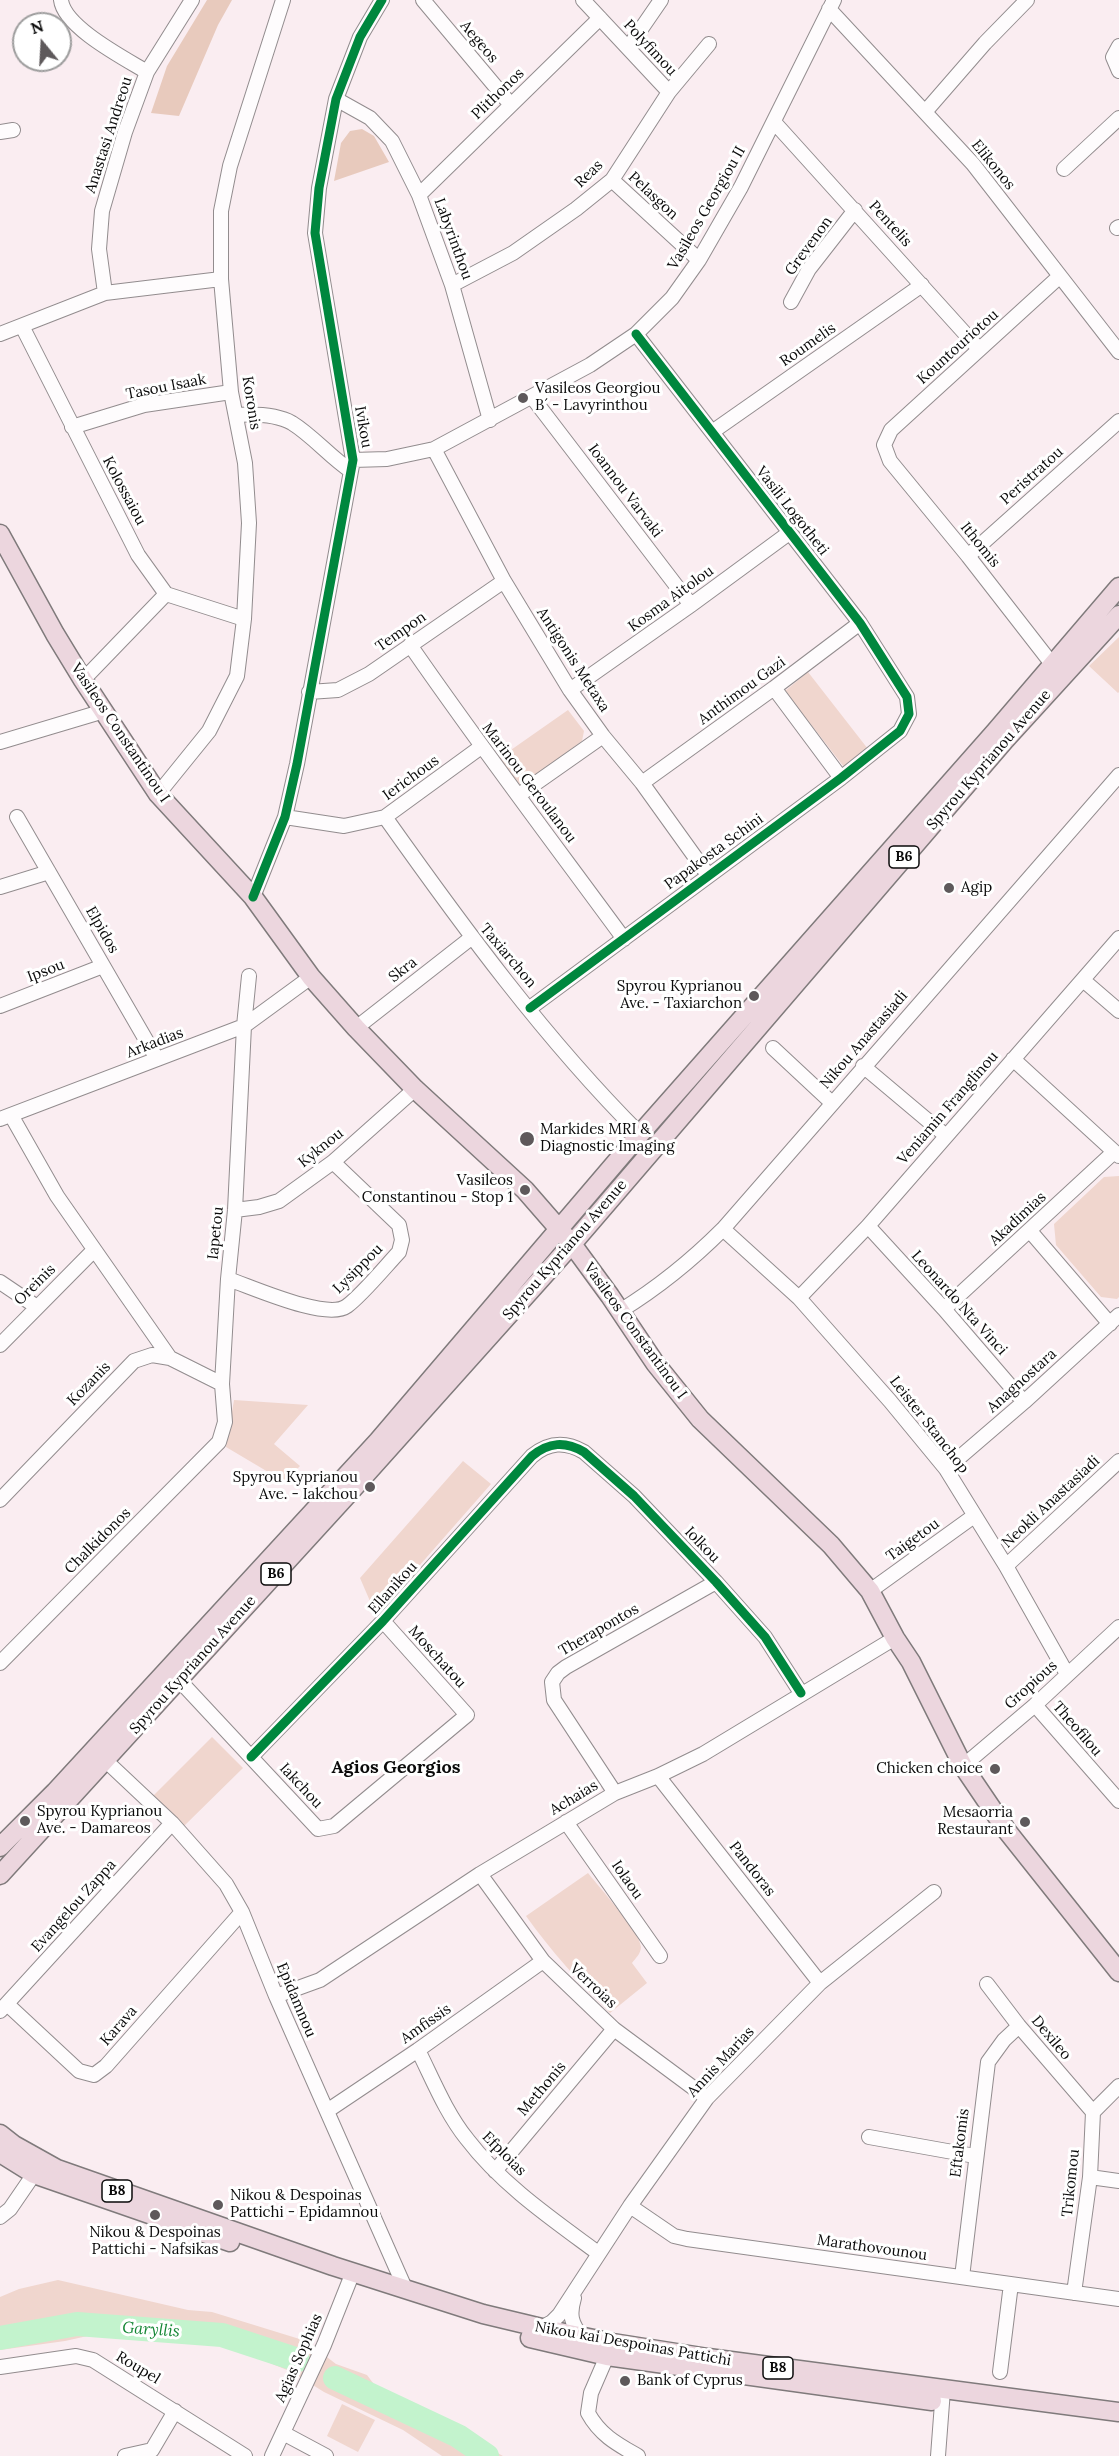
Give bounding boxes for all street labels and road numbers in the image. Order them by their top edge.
street label: Polyfimou [620,16,680,80]
street label: Aegeos [456,17,502,67]
street label: Plithonos [468,65,528,123]
street label: Anastasi Andreou [82,74,136,196]
street label: Elikonos [967,136,1019,194]
street label: Vasileos Georgiou II [664,143,750,273]
street label: Reas [571,156,607,192]
street label: Pelasgon [624,168,682,224]
street label: Labyrinthou [430,196,476,282]
street label: Pentelis [865,197,915,251]
street label: Grevenon [782,213,836,279]
street label: Kountouriotou [914,306,1002,388]
street label: Roumelis [777,319,839,371]
street label: Tasou Isaak [125,370,207,404]
street label: Koronis [238,375,264,431]
street label: Ivikou [350,405,376,449]
street label: Ioannou Varvaki [584,441,666,541]
street label: Peristratou [997,443,1067,509]
street label: Kolossaiou [98,454,150,528]
street label: Vasili Logotheti [752,463,832,559]
street label: Ithomis [956,519,1004,571]
street label: Kosma Aitolou [625,562,717,636]
street label: Antigonis Metaxa [533,605,613,715]
street label: Tempon [372,608,430,656]
street label: Anthimou Gazi [695,653,789,729]
street label: Vasileos Constantinou I [67,660,173,806]
street label: Spyrou Kyprianou Avenue [923,686,1055,834]
street label: Marinou Geroulanou [478,720,580,846]
street label: Ierichous [379,752,443,804]
street label: Papakosta Schini [661,810,767,894]
road number: B6 [889,846,919,868]
street label: Elpidos [81,903,123,957]
street label: Taxiarchon [476,920,540,992]
street label: Skra [385,953,421,987]
street label: Ipsou [25,956,67,986]
street label: Nikou Anastasiadi [817,987,911,1093]
street label: Arkadias [124,1024,186,1062]
street label: Veniamin Franglinou [894,1048,1002,1168]
street label: Kyknou [295,1124,347,1172]
street label: Spyrou Kyprianou Avenue [499,1176,631,1324]
street label: Akadimias [986,1188,1050,1250]
street label: Iapetou [204,1206,228,1260]
street label: Lysippou [329,1240,387,1298]
street label: Leonardo Nta Vinci [907,1247,1011,1359]
street label: Vasileos Constantinou I [580,1259,690,1403]
street label: Oreinis [11,1261,59,1309]
street label: Anagnostara [984,1345,1060,1417]
street label: Kozanis [64,1358,114,1410]
street label: Leister Stanchop [886,1373,972,1477]
street label: Neokli Anastasiadi [998,1452,1104,1552]
street label: Chalkidonos [61,1504,135,1578]
street label: Taigetou [883,1515,943,1565]
street label: Iolkou [681,1523,723,1567]
street label: Ellanikou [365,1558,421,1618]
road number: B6 [261,1563,291,1585]
street label: Spyrou Kyprianou Avenue [126,1592,260,1738]
street label: Therapontos [556,1600,642,1660]
street label: Moschatou [404,1622,470,1692]
street label: Gropious [1001,1657,1061,1713]
street label: Theofilou [1048,1698,1106,1760]
street label: Iakchou [276,1760,326,1812]
street label: Achaias [547,1777,601,1819]
street label: Pandoras [725,1838,779,1900]
street label: Evangelou Zappa [28,1856,120,1956]
street label: Iolaou [607,1857,647,1903]
street label: Epidamnou [272,1960,320,2040]
street label: Verroias [566,1960,620,2012]
street label: Amfissis [397,2000,455,2048]
street label: Karava [97,2002,141,2050]
street label: Dexileo [1027,2012,1075,2064]
street label: Annis Marias [684,2023,758,2101]
street label: Methonis [514,2058,570,2120]
street label: Eftakomis [947,2107,973,2179]
street label: Efploias [478,2128,530,2180]
street label: Trikomou [1058,2148,1084,2218]
road number: B8 [102,2180,132,2202]
street label: Marathovounou [816,2231,928,2265]
street label: Agias Sophias [271,2311,327,2405]
street label: Nikou kai Despoinas Pattichi [533,2318,733,2370]
street label: Roupel [113,2348,163,2388]
road number: B8 [763,2357,793,2379]

